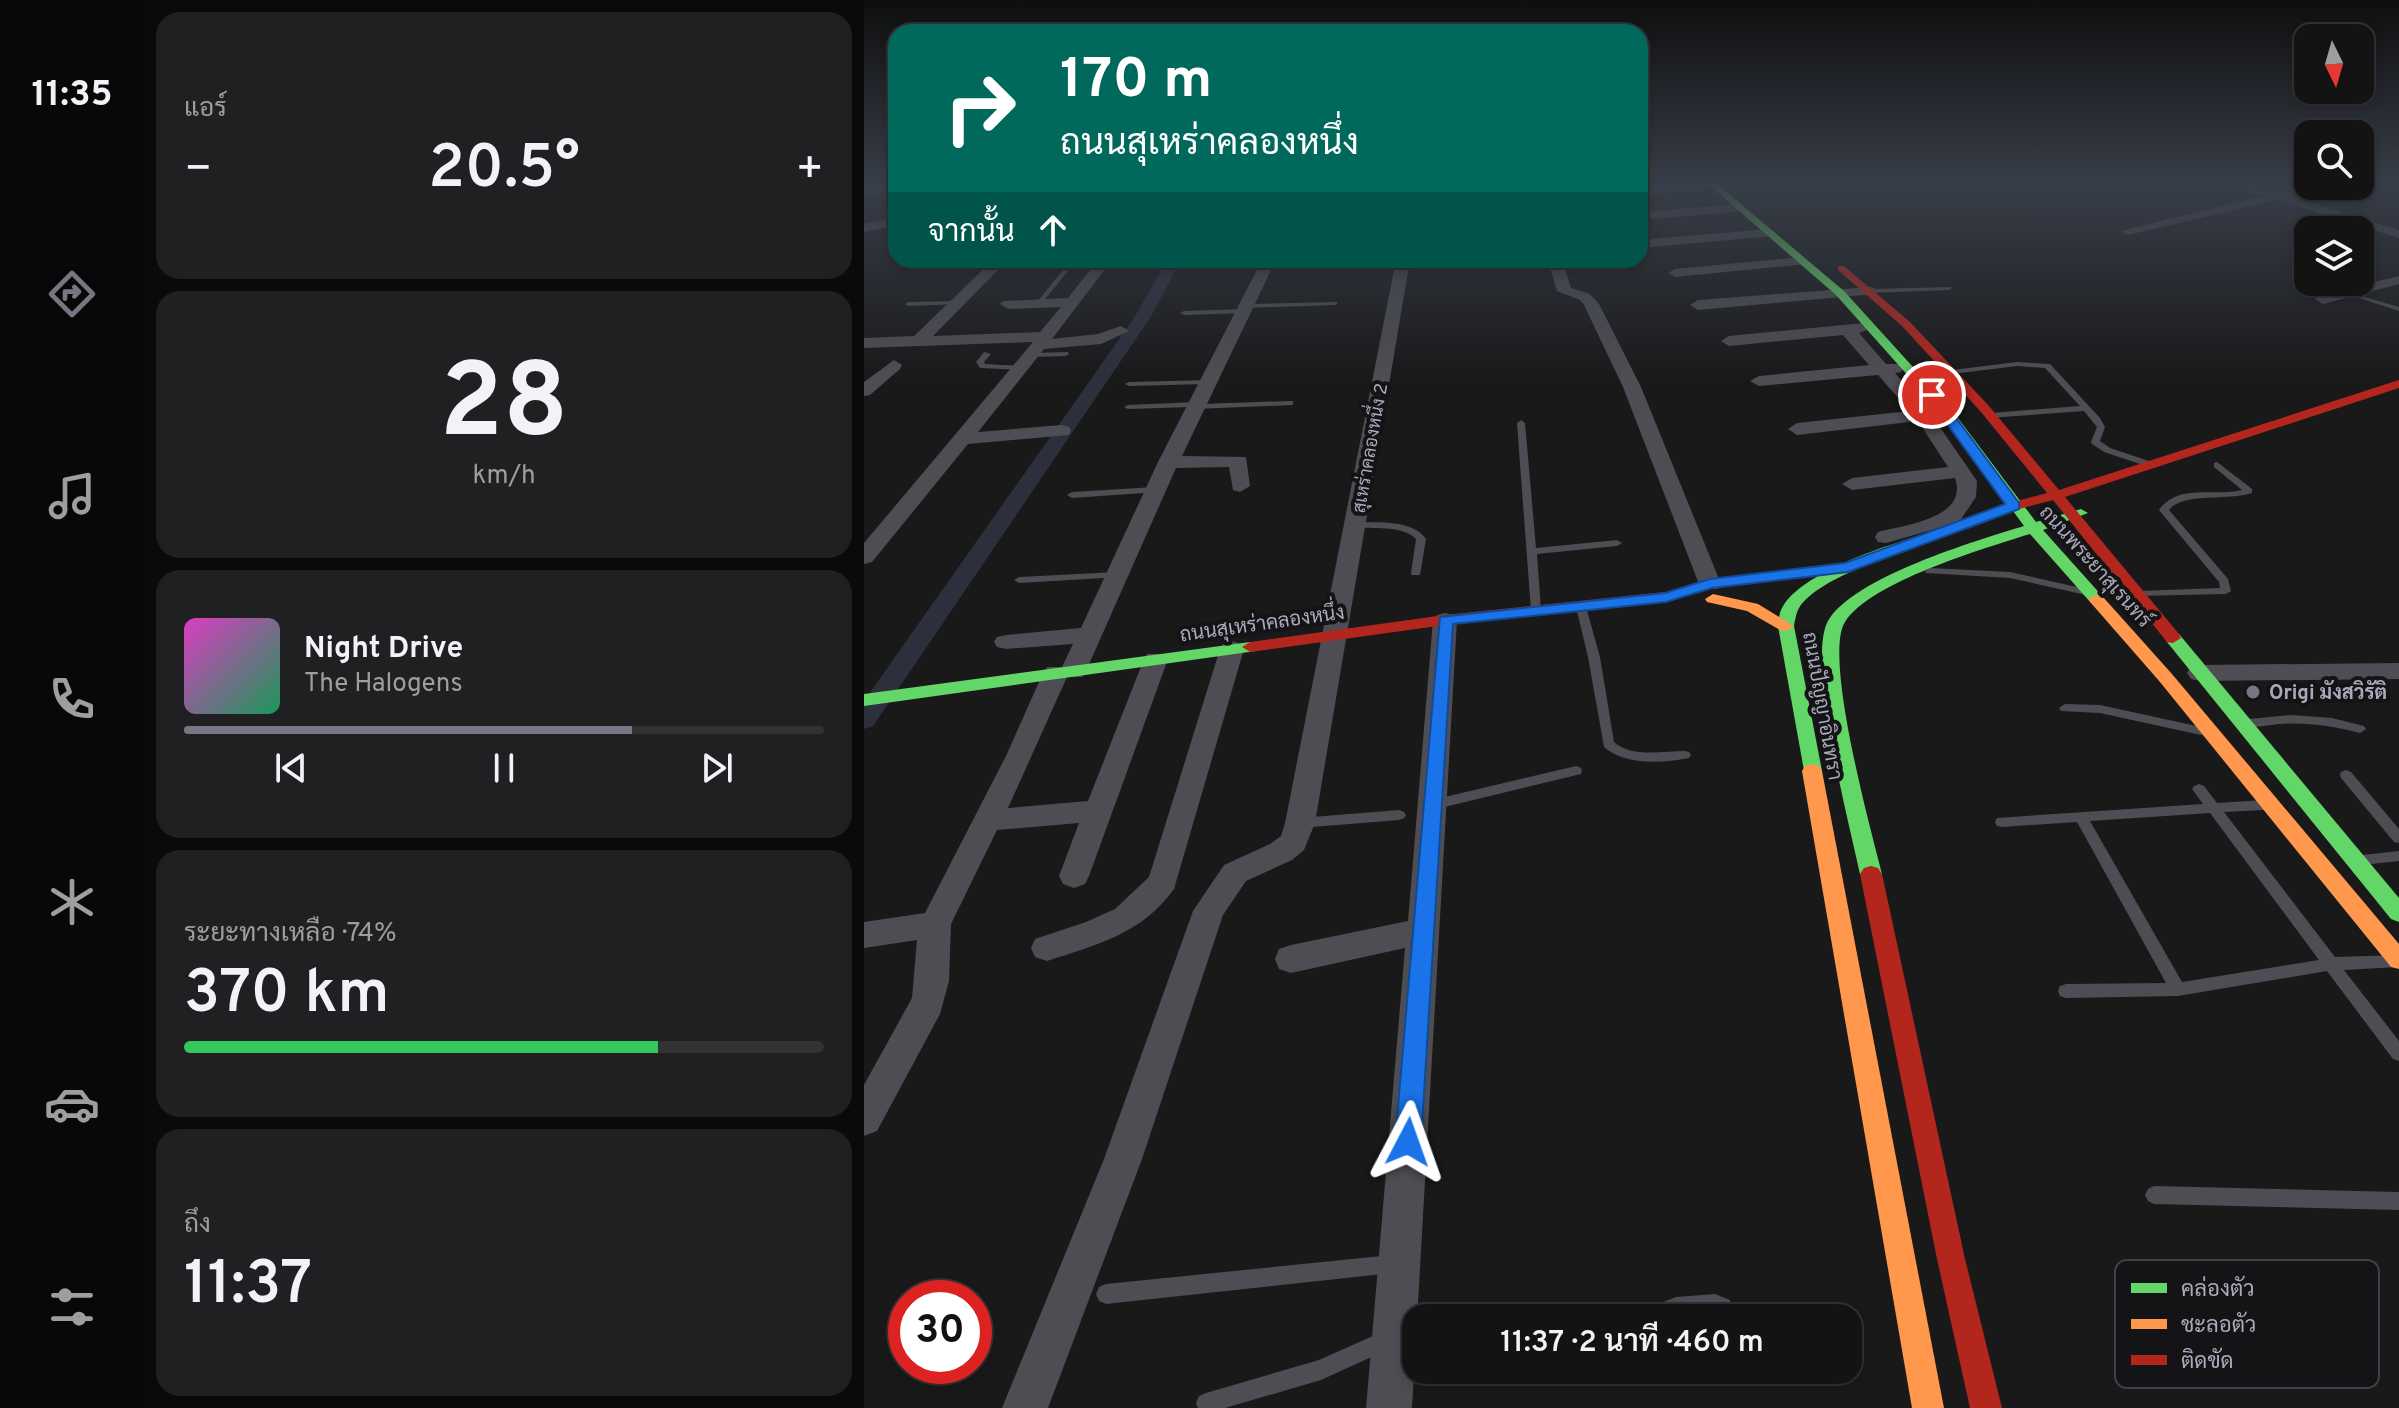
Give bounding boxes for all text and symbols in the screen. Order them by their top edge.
north arrow [2294,24,2374,104]
map controls [2294,24,2374,296]
text: 170 m [1060,47,1212,117]
icon: right [928,56,1032,160]
text: 11:35 [31,73,113,119]
text: แอร์ [184,93,227,126]
button: search [2294,120,2374,200]
text: ถนนสุเหร่าคลองหนึ่ง [1060,122,1359,168]
text: 20.5° [428,133,580,209]
text: − [184,143,212,199]
text: + [796,143,824,199]
icon: ahead [1031,208,1075,252]
text: จากนั้น [928,215,1015,252]
button: layers [2294,216,2374,296]
icon: directions [44,266,100,322]
text: 28 [439,342,569,474]
pin [1898,361,1966,429]
icon: arrive [1910,373,1954,417]
street label: สุเหร่าคลองหนึ่ง 2 [1343,381,1394,515]
text: km/h [472,460,536,493]
icon: music [44,468,100,524]
street label: ถนนพระยาสุเรนทร์ [2033,499,2159,634]
street label: ถนนสุเหร่าคลองหนึ่ง [1177,595,1346,649]
street label: ถนนปัญญาอินทรา [1795,630,1848,783]
text: Night Drive [304,631,463,668]
text: The Halogens [304,668,463,701]
icon: phone [44,671,100,727]
place label: Origi มังสวิรัติ [2269,679,2387,707]
marker: Origi มังสวิรัติ [2244,683,2262,701]
icon: previous [269,746,313,790]
icon: pause [482,746,526,790]
icon: next [695,746,739,790]
icon: climate [44,874,100,930]
text: ระยะทางเหลือ · 74% [184,918,397,951]
text: 370 km [184,958,390,1034]
icon: car [44,1076,100,1132]
position arrow [1366,1100,1450,1184]
text: ถึง [184,1209,211,1242]
text: 11:37 [184,1249,312,1325]
legend [2115,1260,2379,1388]
text: คล่องตัว [2181,1275,2255,1304]
icon: filters [44,1279,100,1335]
speed limit sign: 30 [888,1280,992,1384]
text: ชะลอตัว [2181,1311,2256,1340]
text: 11:37 · 2 นาที · 460 m [1500,1325,1764,1362]
text: ติดขัด [2181,1347,2233,1376]

